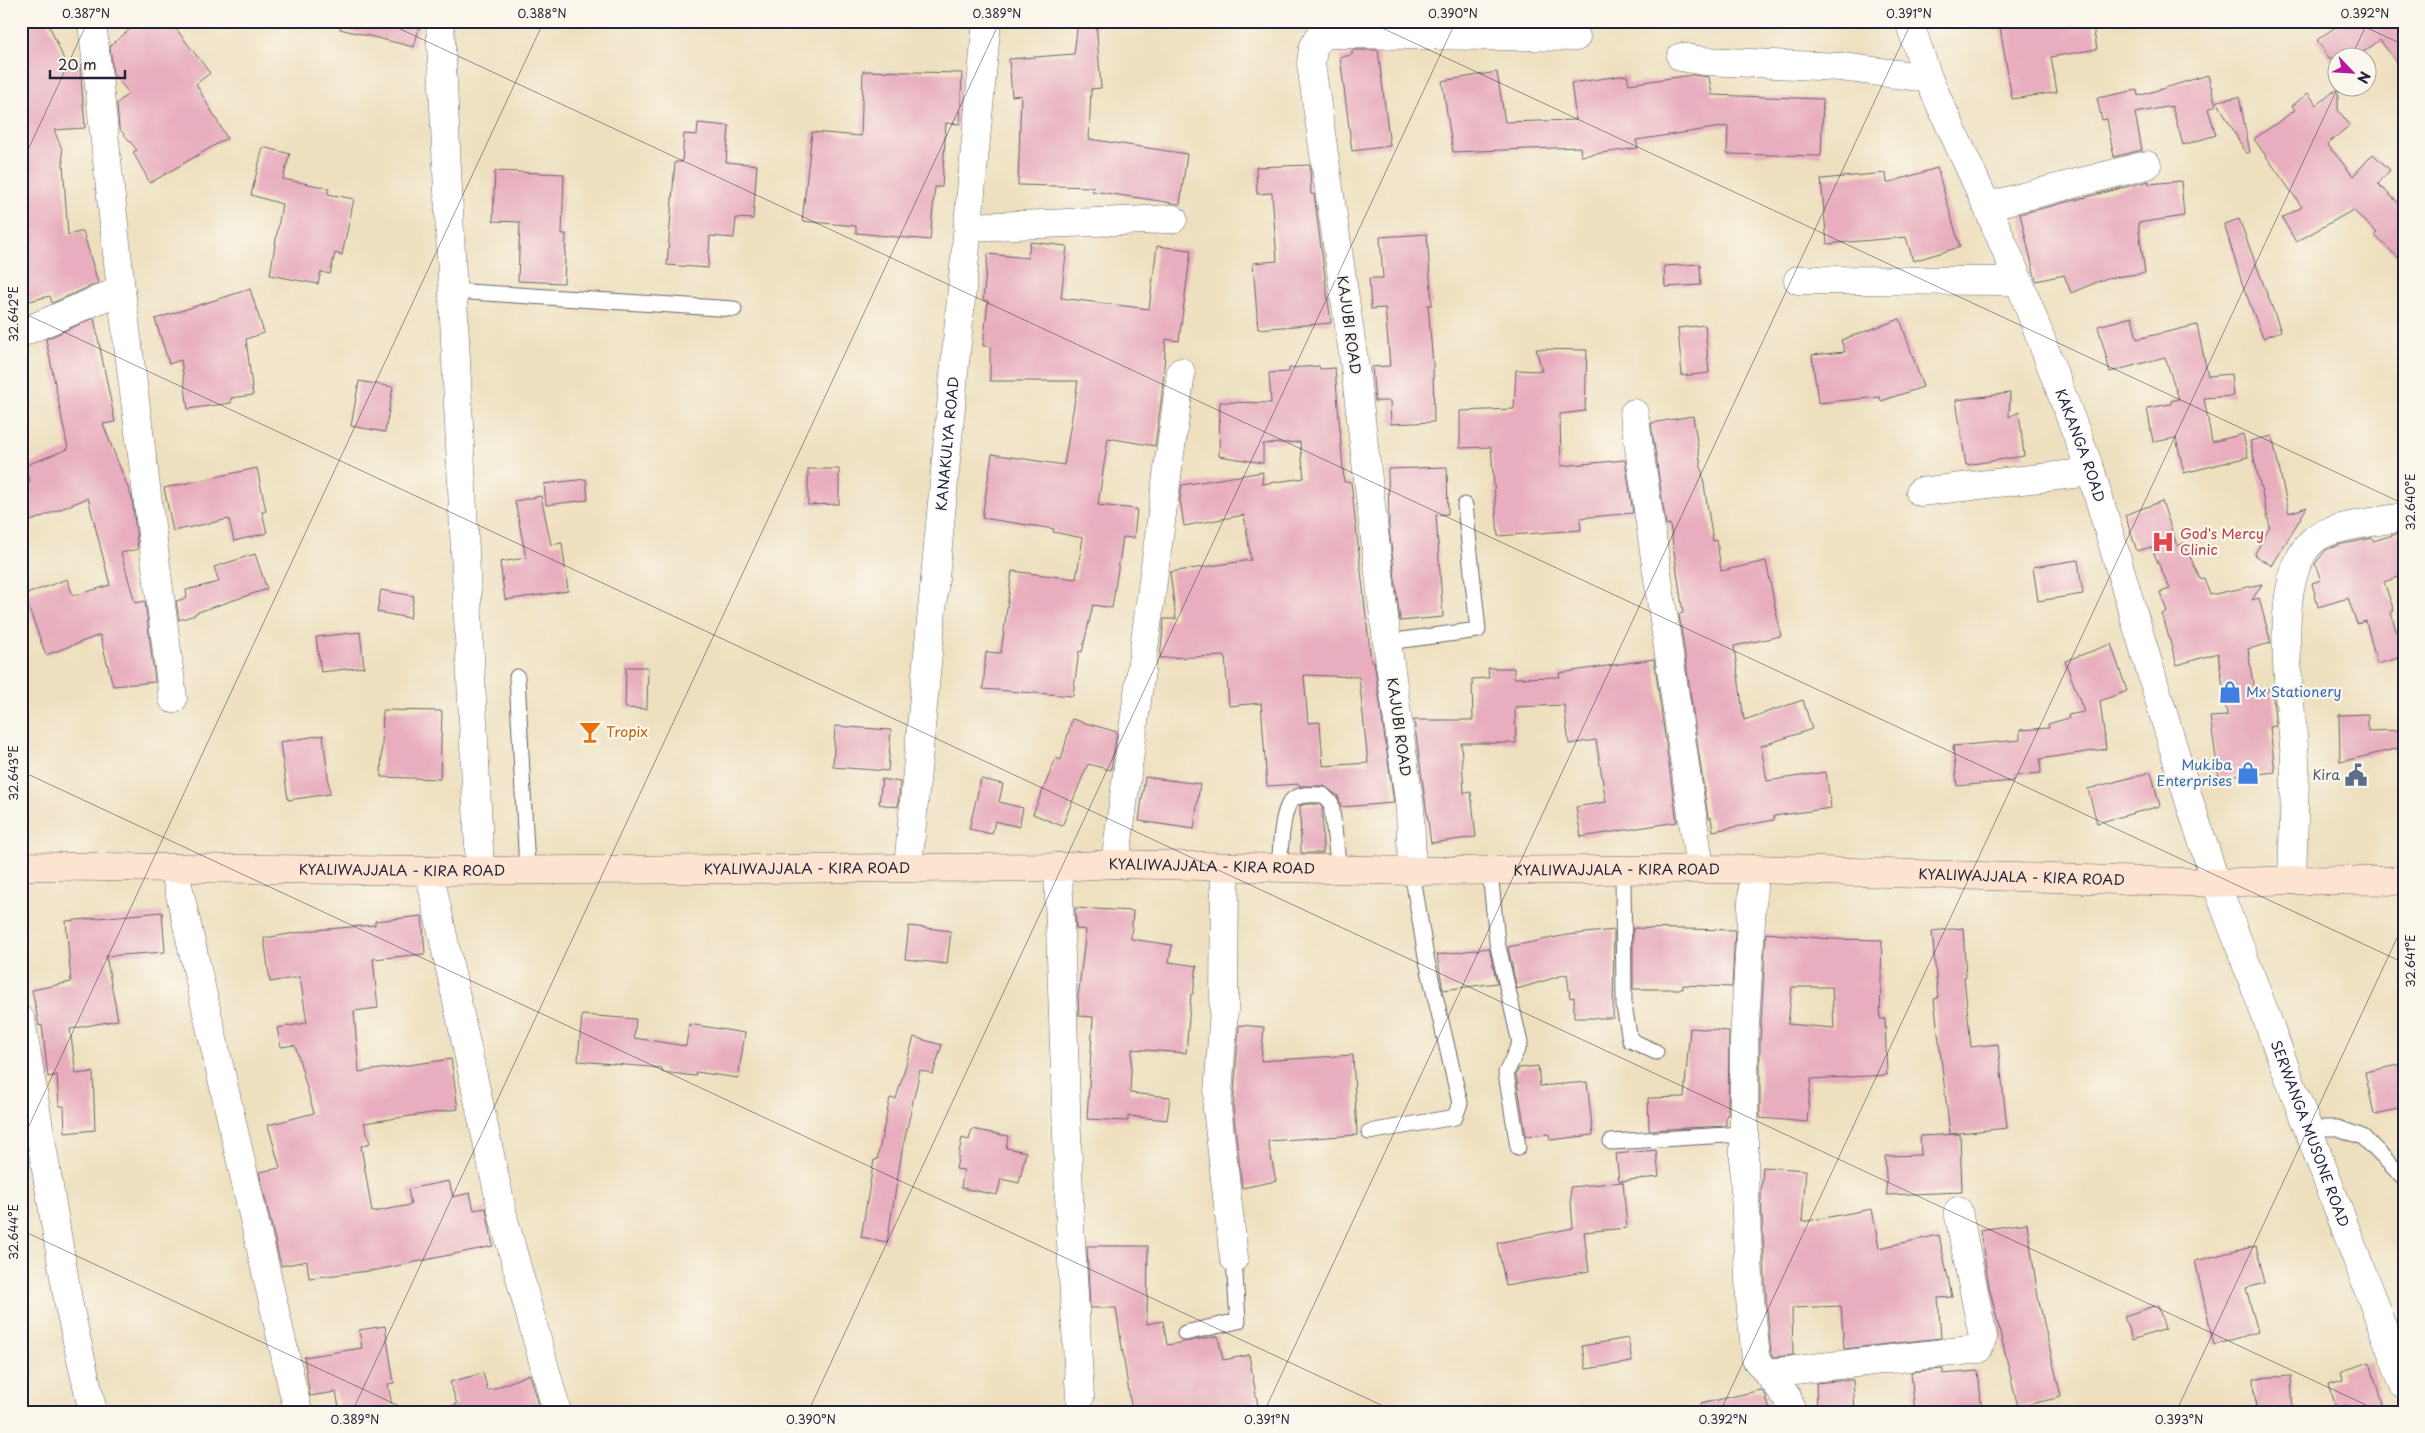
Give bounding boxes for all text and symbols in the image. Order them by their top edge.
text: 0.387°N [62,4,110,22]
text: 0.388°N [517,4,567,22]
text: 0.389°N [973,4,1021,22]
text: 0.390°N [1428,4,1478,22]
text: 0.391°N [1886,4,1932,22]
text: 0.392°N [2340,4,2390,22]
scale bar [50,48,125,80]
north arrow [2328,48,2378,98]
text: 20 m [58,52,97,75]
text: N [2352,68,2376,87]
street label: KAJUBI ROAD [1332,274,1367,376]
text: 32.642°E [4,286,22,342]
street label: KANAKULYA ROAD [930,376,964,512]
street label: KAKANGA ROAD [2050,385,2110,505]
text: 32.640°E [2401,474,2419,530]
place label: God's Mercy Clinic [2180,523,2264,560]
hospital icon: God's Mercy Clinic [2150,529,2176,555]
street label: KAJUBI ROAD [1382,676,1417,778]
shop icon: Mx Stationery [2217,679,2243,705]
place label: Mx Stationery [2246,681,2342,702]
bar icon: Tropix [577,719,603,745]
place label: Tropix [606,721,648,742]
text: 32.643°E [4,745,22,801]
place label: Mukiba Enterprises [2157,754,2232,791]
shop icon: Mukiba Enterprises [2235,760,2261,786]
public building icon: Kira [2343,762,2369,788]
place label: Kira [2312,764,2340,785]
street label: KYALIWAJJALA - KIRA ROAD [1108,853,1315,879]
street label: KYALIWAJJALA - KIRA ROAD [704,857,910,879]
street label: KYALIWAJJALA - KIRA ROAD [299,858,505,881]
street label: KYALIWAJJALA - KIRA ROAD [1514,858,1720,880]
street label: KYALIWAJJALA - KIRA ROAD [1918,863,2125,890]
text: 32.641°E [2401,935,2419,987]
street label: SERWANGA MUSONE ROAD [2266,1037,2355,1230]
text: 32.644°E [4,1204,22,1260]
text: 0.389°N [331,1410,379,1428]
text: 0.390°N [786,1410,836,1428]
text: 0.391°N [1244,1410,1290,1428]
text: 0.392°N [1698,1410,1748,1428]
text: 0.393°N [2155,1410,2203,1428]

